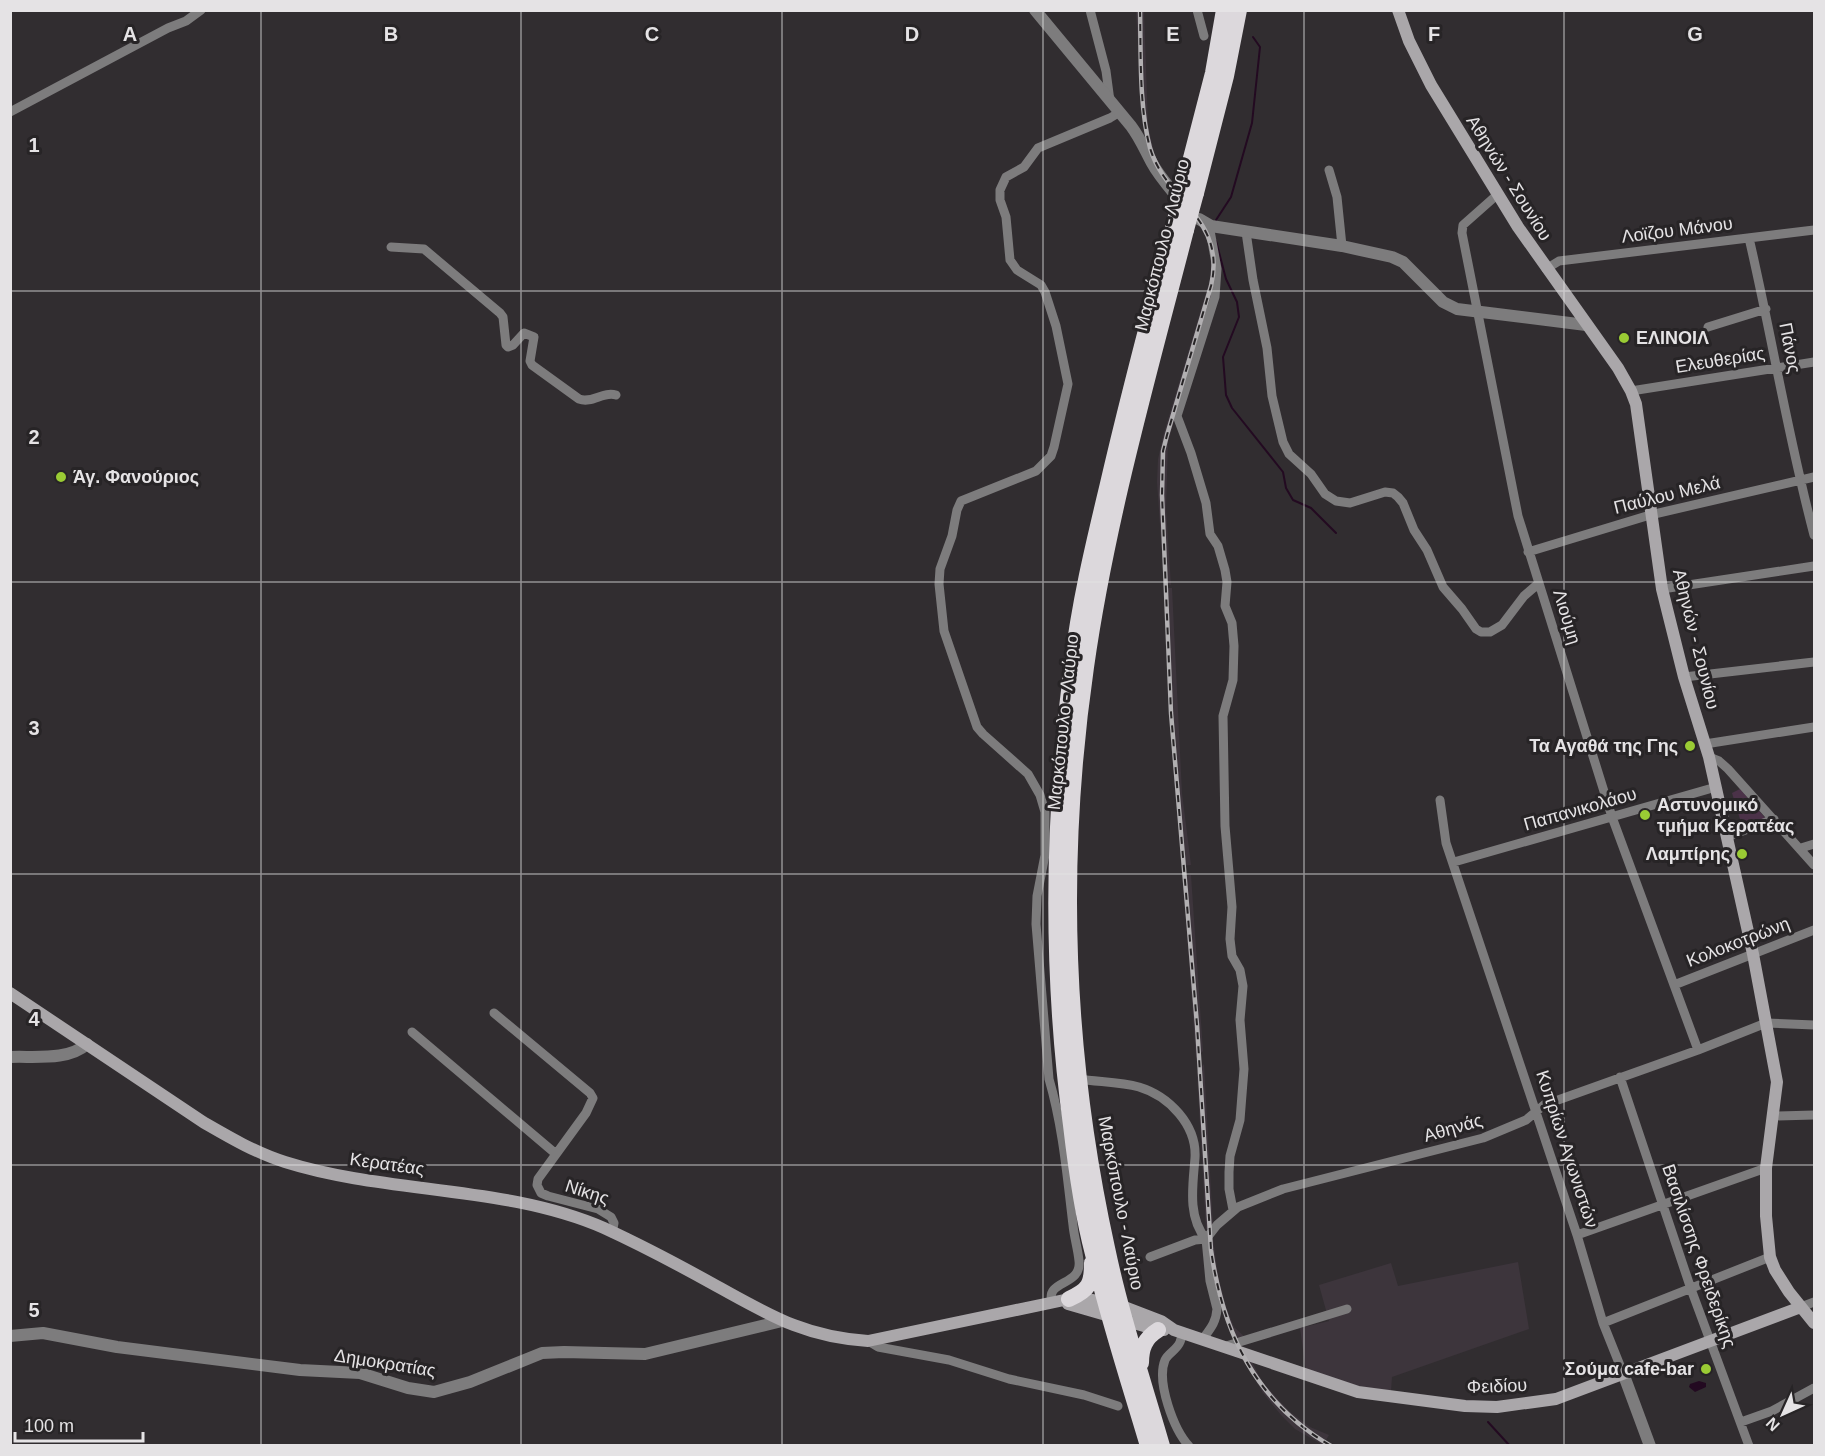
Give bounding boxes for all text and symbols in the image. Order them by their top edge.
text: A [123,23,137,45]
text: B [384,23,398,45]
text: C [645,23,659,45]
text: D [905,23,919,45]
text: E [1166,23,1180,45]
text: F [1428,23,1440,45]
text: G [1687,23,1703,45]
street label: Αθηνών - Σουνίου [1462,112,1556,244]
text: 1 [28,134,40,156]
street label: Μαρκόπουλο - Λαύριο [1131,157,1193,333]
street label: Λοϊζου Μάνου [1620,213,1734,247]
street label: Πάνος [1775,321,1805,375]
place label: ΕΛΙΝΟΙΛ [1636,328,1709,348]
marker: ΕΛΙΝΟΙΛ [1617,331,1631,345]
street label: Ελευθερίας [1674,343,1766,377]
text: 2 [28,426,40,448]
place label: Άγ. Φανούριος [73,467,199,487]
marker: Άγ. Φανούριος [54,470,68,484]
street label: Παύλου Μελά [1612,472,1722,518]
street label: Αθηνών - Σουνίου [1669,567,1723,711]
street label: Λιούμη [1549,587,1585,647]
street label: Μαρκόπουλο - Λαύριο [1044,633,1082,811]
text: 3 [28,717,40,739]
place label: Τα Αγαθά της Γης [1529,736,1678,756]
marker: Τα Αγαθά της Γης [1683,739,1697,753]
street label: Παπανικολάου [1521,783,1639,835]
place label: Αστυνομικό τμήμα Κερατέας [1657,795,1794,836]
marker: Αστυνομικό τμήμα Κερατέας [1638,808,1652,822]
place label: Λαμπίρης [1646,844,1730,864]
marker: Λαμπίρης [1735,847,1749,861]
street label: Κολοκοτρώνη [1683,913,1793,971]
text: 4 [28,1008,40,1030]
street label: Κυπρίων Αγωνιστών [1532,1068,1602,1230]
street label: Αθηνάς [1421,1110,1485,1146]
street label: Μαρκόπουλο - Λαύριο [1094,1114,1148,1292]
street label: Κερατέας [349,1149,426,1179]
street label: Βασιλίσσης Φρειδερίκης [1658,1161,1740,1351]
street label: Νίκης [563,1176,612,1209]
text: 5 [28,1299,40,1321]
street label: Δημοκρατίας [333,1345,437,1381]
place label: Σούμα cafe-bar [1565,1359,1694,1379]
marker: Σούμα cafe-bar [1699,1362,1713,1376]
street label: Φειδίου [1467,1375,1527,1397]
north arrow [1753,1384,1813,1444]
scale bar [15,1405,142,1443]
text: N [1763,1414,1783,1434]
text: 100 m [24,1416,74,1436]

